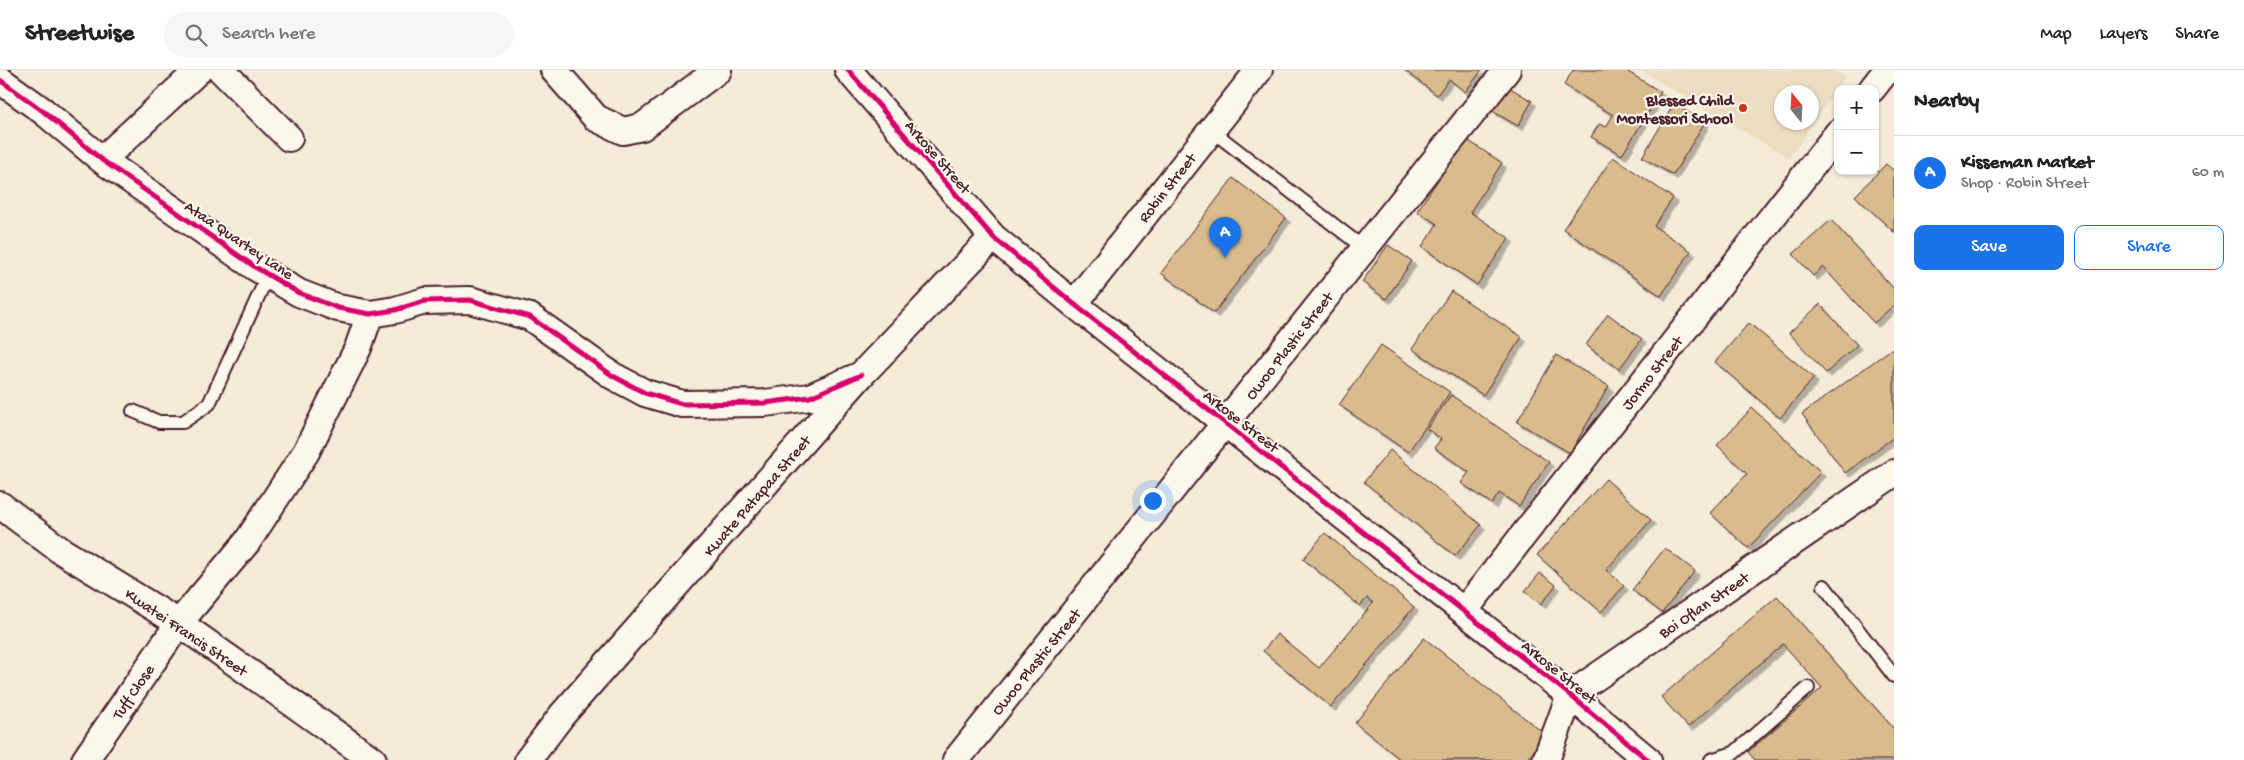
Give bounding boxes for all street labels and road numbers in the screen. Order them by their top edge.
street label: Arkose Street [899,118,974,200]
street label: Robin Street [1136,150,1203,228]
street label: Ataa Quartey Lane [180,198,297,286]
street label: Owoo Plastic Street [1243,288,1340,405]
street label: Jormo Street [1619,332,1689,415]
street label: Arkose Street [1198,387,1283,459]
street label: Kwate Patapaa Street [701,432,817,562]
street label: Boi Oflan Street [1655,569,1755,645]
street label: Kwatei Francis Street [120,586,251,683]
street label: Owoo Plastic Street [989,605,1087,720]
street label: Arkose Street [1516,638,1600,711]
street label: Tuff Close [109,661,160,725]

